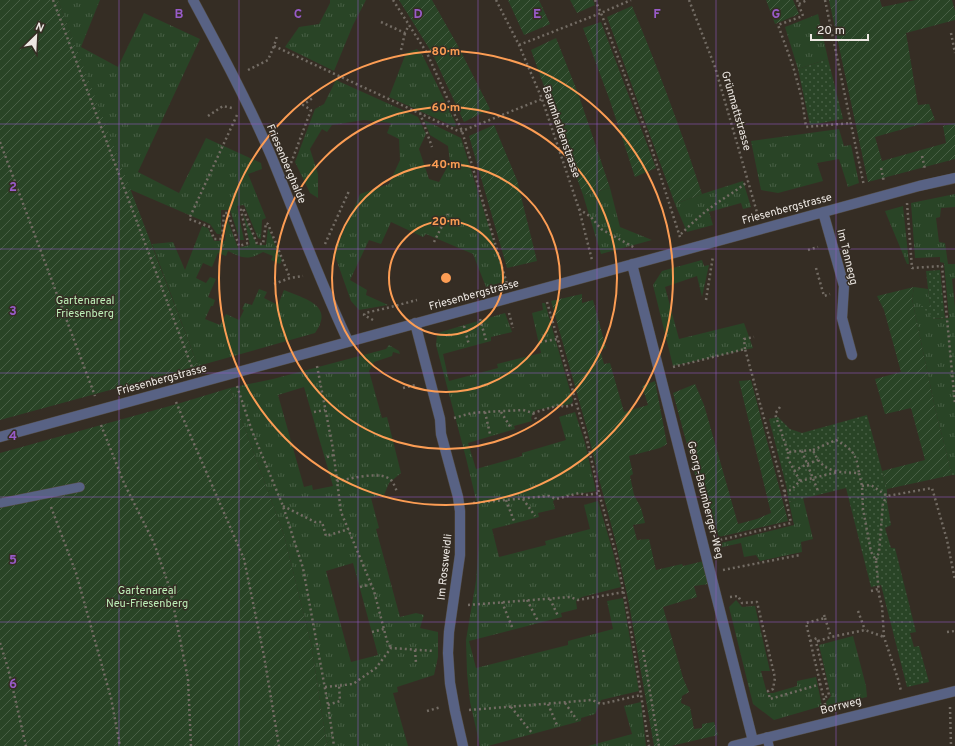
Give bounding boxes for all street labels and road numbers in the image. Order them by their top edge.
street label: Grünmattstrasse [718,70,754,152]
street label: Baumhaldenstrasse [539,84,583,180]
street label: Friesenberghalde [263,122,309,206]
street label: Friesenbergstrasse [740,190,834,228]
street label: Im Tannegg [833,227,861,287]
street label: Friesenbergstrasse [427,276,521,314]
street label: Friesenbergstrasse [115,361,209,399]
street label: Georg-Baumberger-Weg [684,440,726,560]
street label: Im Rossweidli [435,533,455,601]
street label: Borrweg [819,694,863,718]

